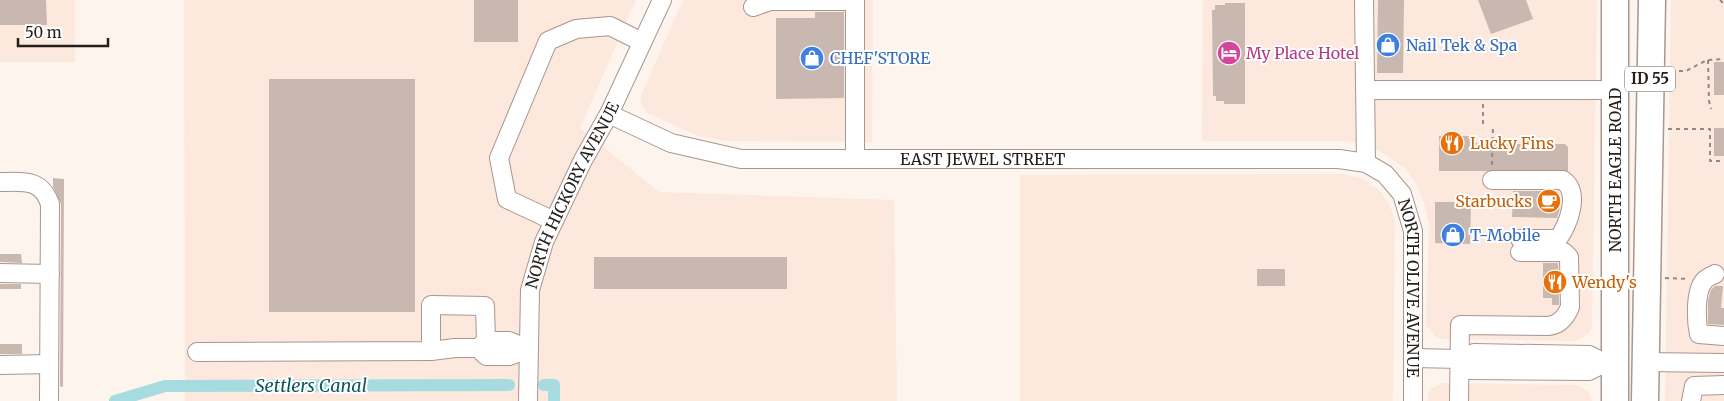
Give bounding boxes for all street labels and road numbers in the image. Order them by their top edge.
road number: ID 55 [1625,66,1675,92]
street label: NORTH EAGLE ROAD [1605,88,1625,252]
street label: NORTH HICKORY AVENUE [521,98,624,291]
street label: EAST JEWEL STREET [900,149,1065,169]
street label: NORTH OLIVE AVENUE [1394,196,1423,379]

